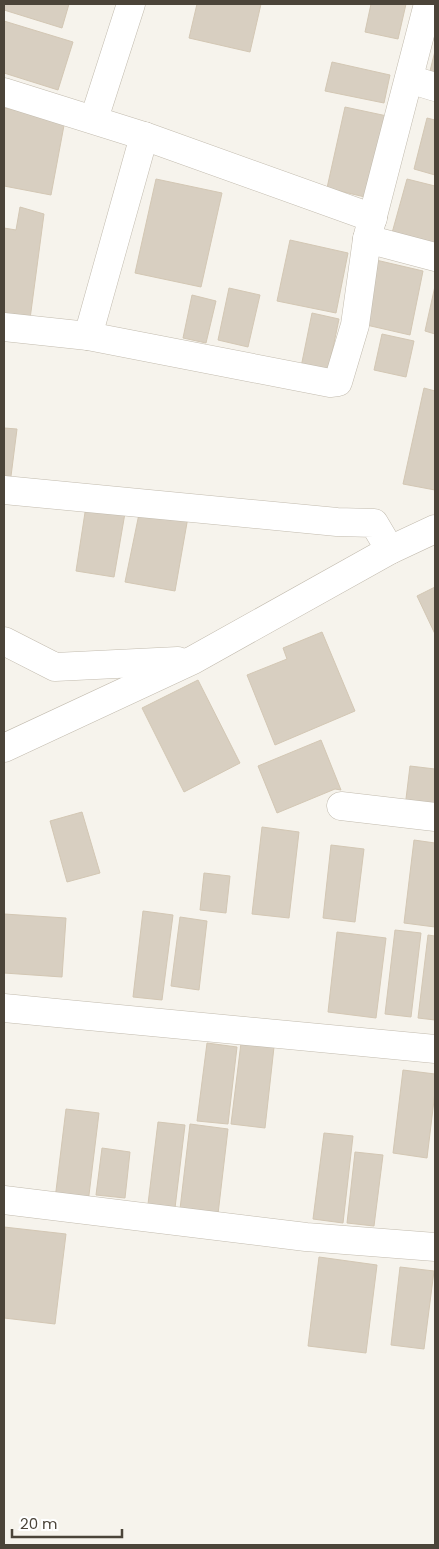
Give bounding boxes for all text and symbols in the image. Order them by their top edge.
scale bar [12,1506,122,1538]
text: 20 m [20,1513,58,1534]

